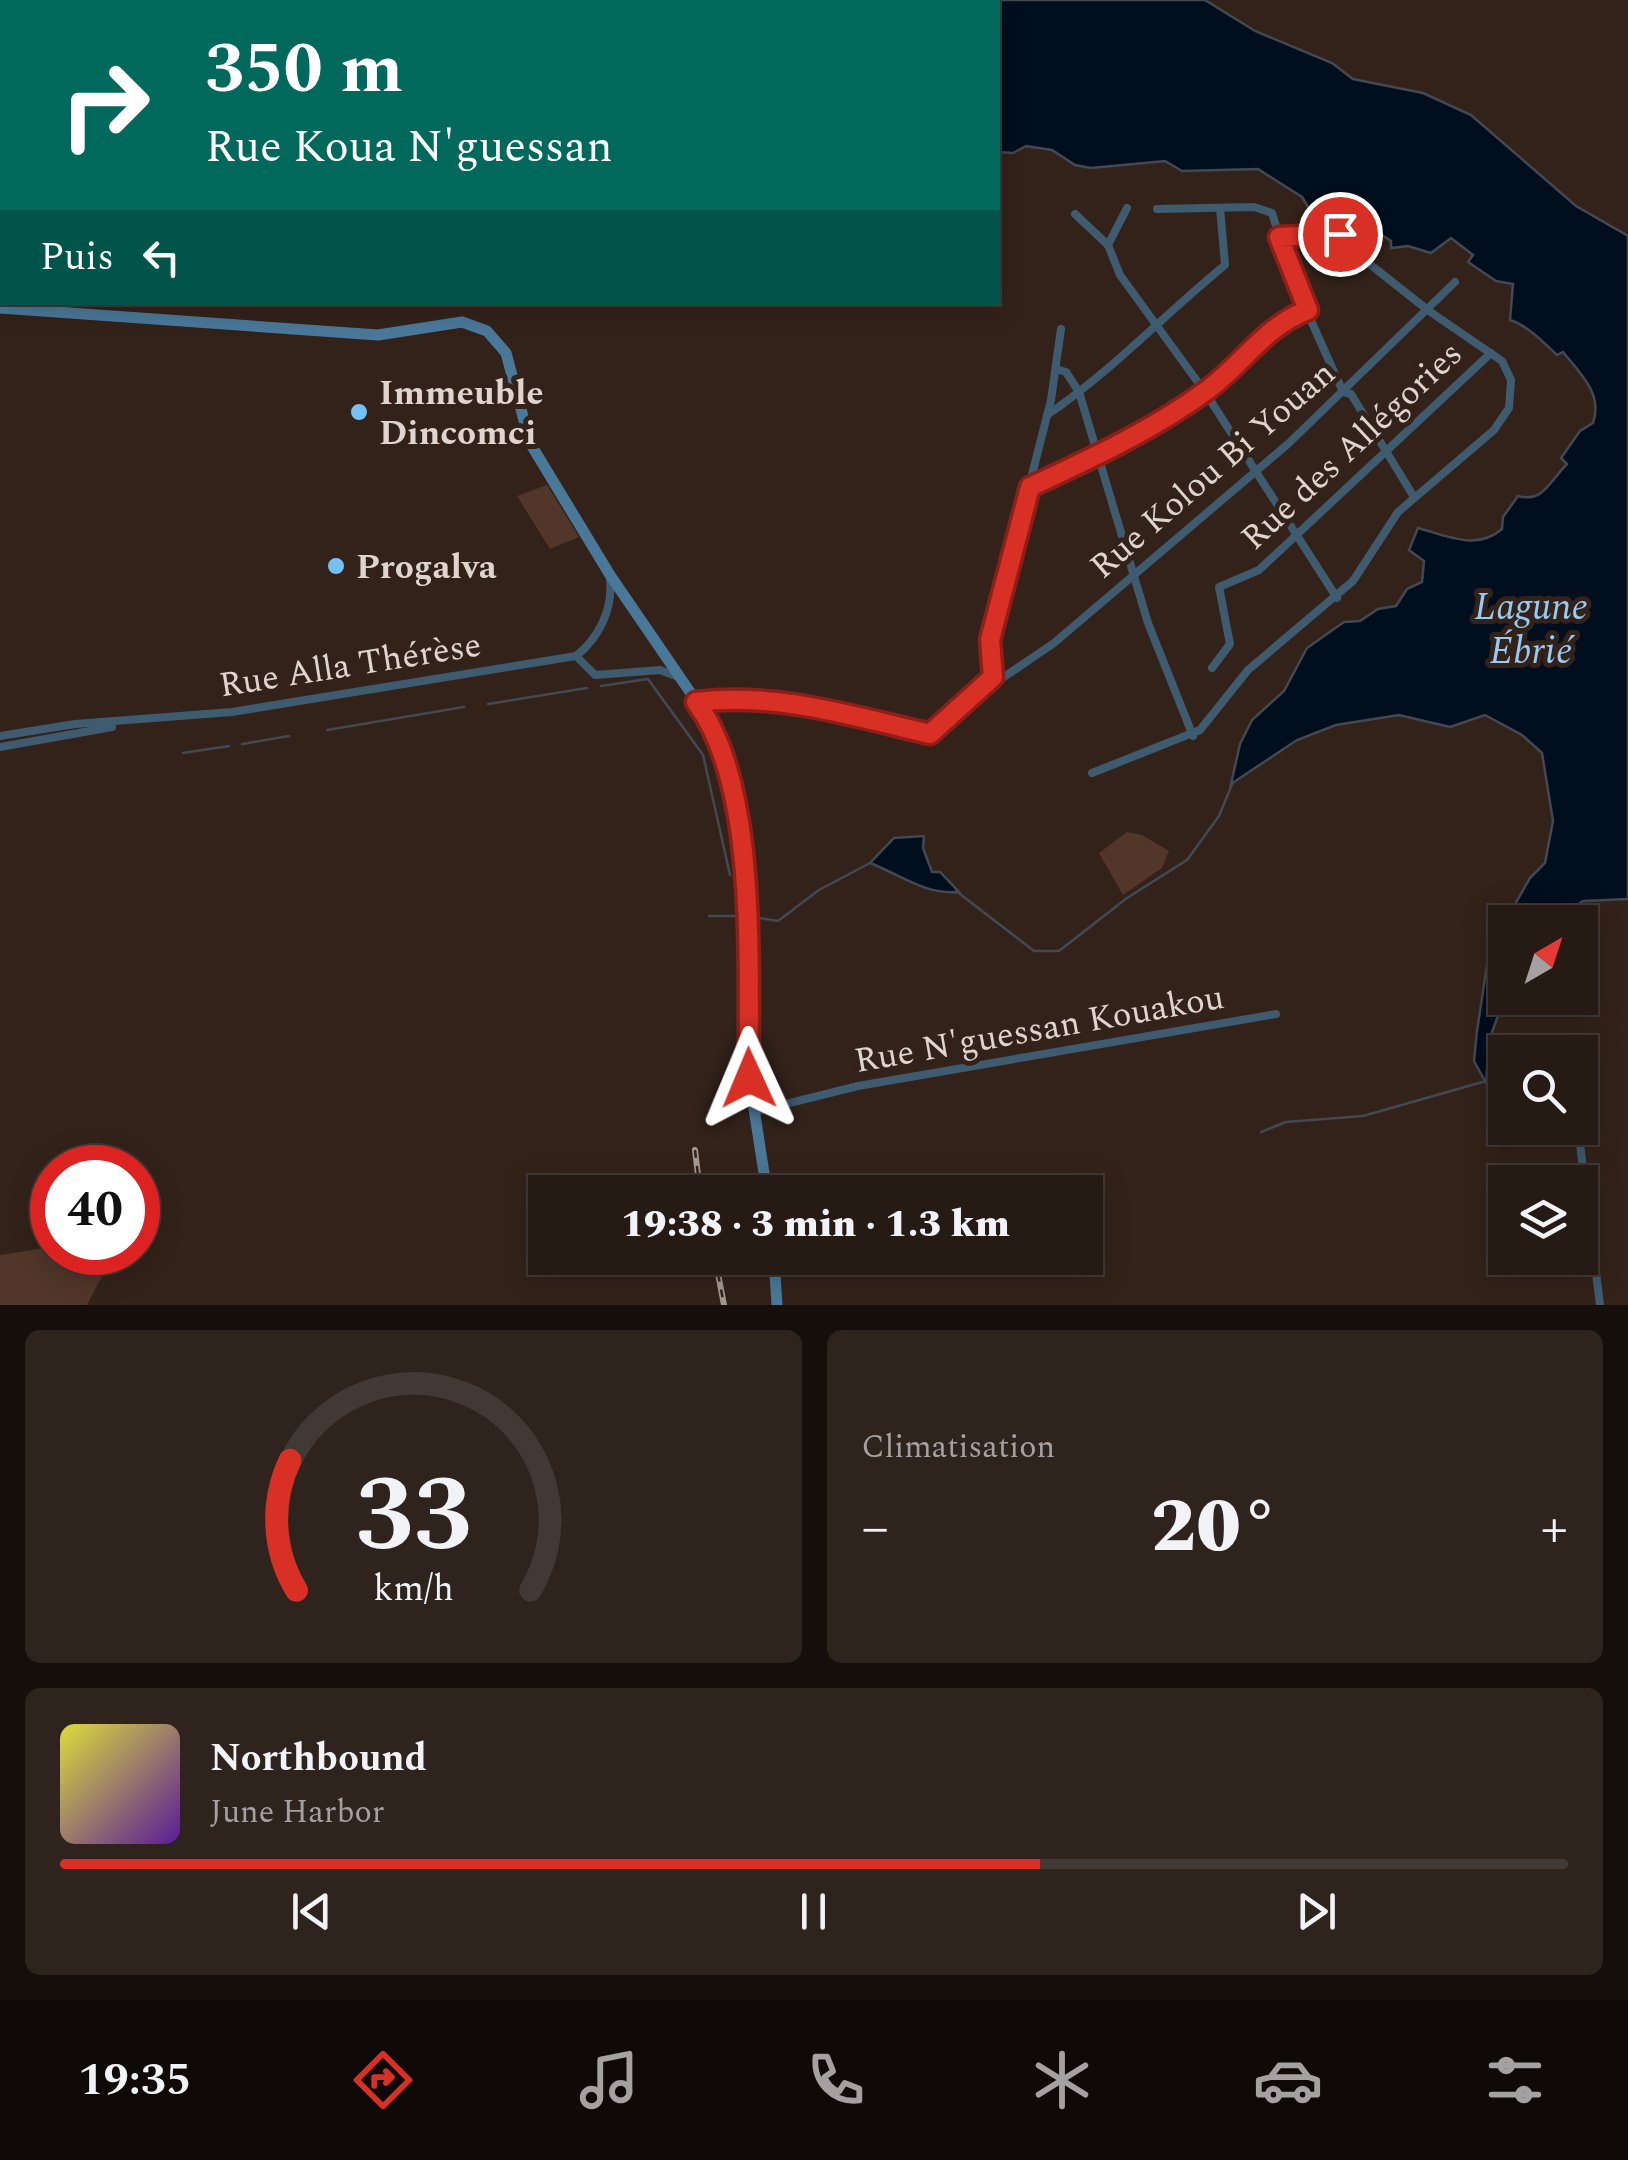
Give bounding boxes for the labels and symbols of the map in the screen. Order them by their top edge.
pin [1298,192,1383,277]
street label: Rue des Allégories [1229,329,1475,563]
street label: Rue Kolou Bi Youan [1078,348,1348,592]
place label: Immeuble Dincomci [379,367,544,460]
marker: Immeuble Dincomci [348,401,370,423]
place label: Progalva [356,541,497,594]
marker: Progalva [325,555,347,577]
water label: Lagune Ébrié [1474,579,1588,681]
street label: Rue Alla Thérèse [215,619,485,712]
north arrow [1488,905,1598,1015]
street label: Rue N'guessan Kouakou [850,971,1228,1088]
position arrow [697,1026,801,1130]
speed limit sign: 40 [30,1145,160,1275]

